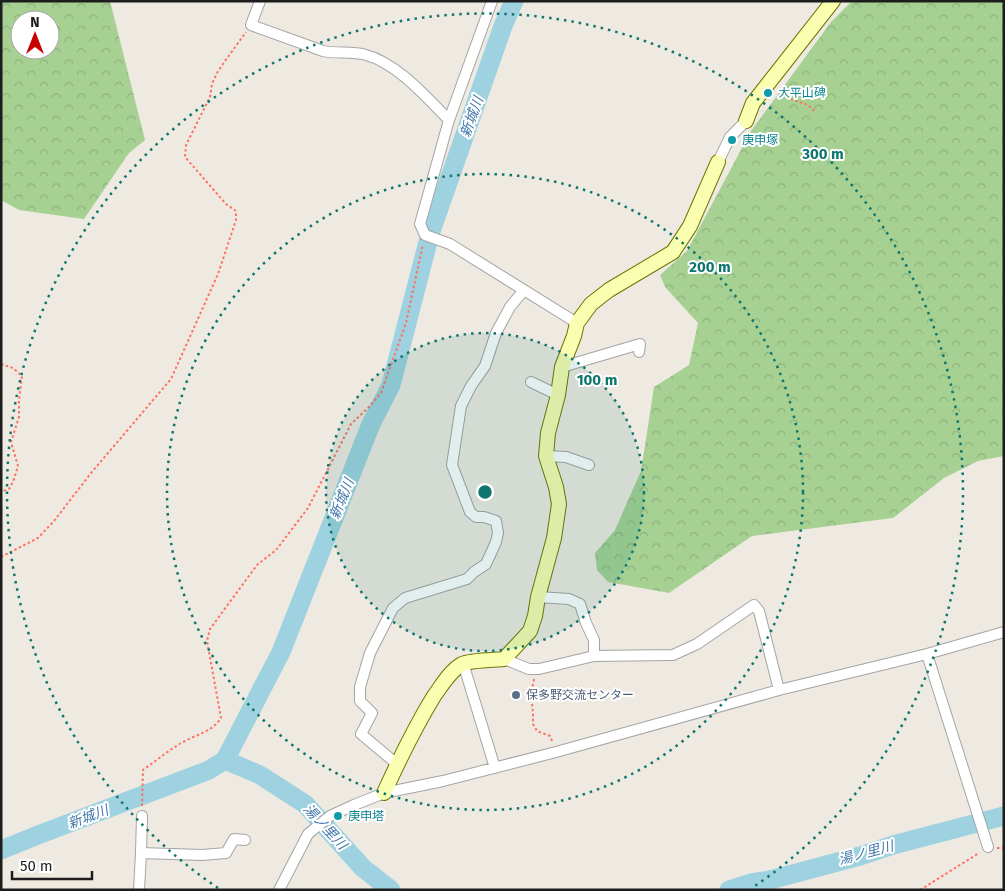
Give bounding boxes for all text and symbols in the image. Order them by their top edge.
north arrow [10,10,60,60]
text: N [30,14,40,31]
place label: 大平山碑 [778,86,826,100]
marker: 大平山碑 [762,87,774,99]
water label: 新城川 [457,92,488,140]
place label: 庚申塚 [742,133,778,147]
marker: 庚申塚 [726,134,738,146]
text: 300 m [801,145,844,163]
text: 200 m [689,258,731,276]
text: 100 m [577,371,617,389]
water label: 新城川 [326,474,358,522]
centre of rings [476,483,494,501]
place label: 保多野交流センター [526,688,634,702]
marker: 保多野交流センター [510,689,522,701]
water label: 新城川 [65,801,113,832]
water label: 湯ノ里川 [300,801,352,855]
place label: 庚申塔 [348,809,384,823]
marker: 庚申塔 [332,810,344,822]
water label: 湯ノ里川 [837,837,897,868]
scale bar [12,848,92,880]
text: 50 m [20,857,53,875]

